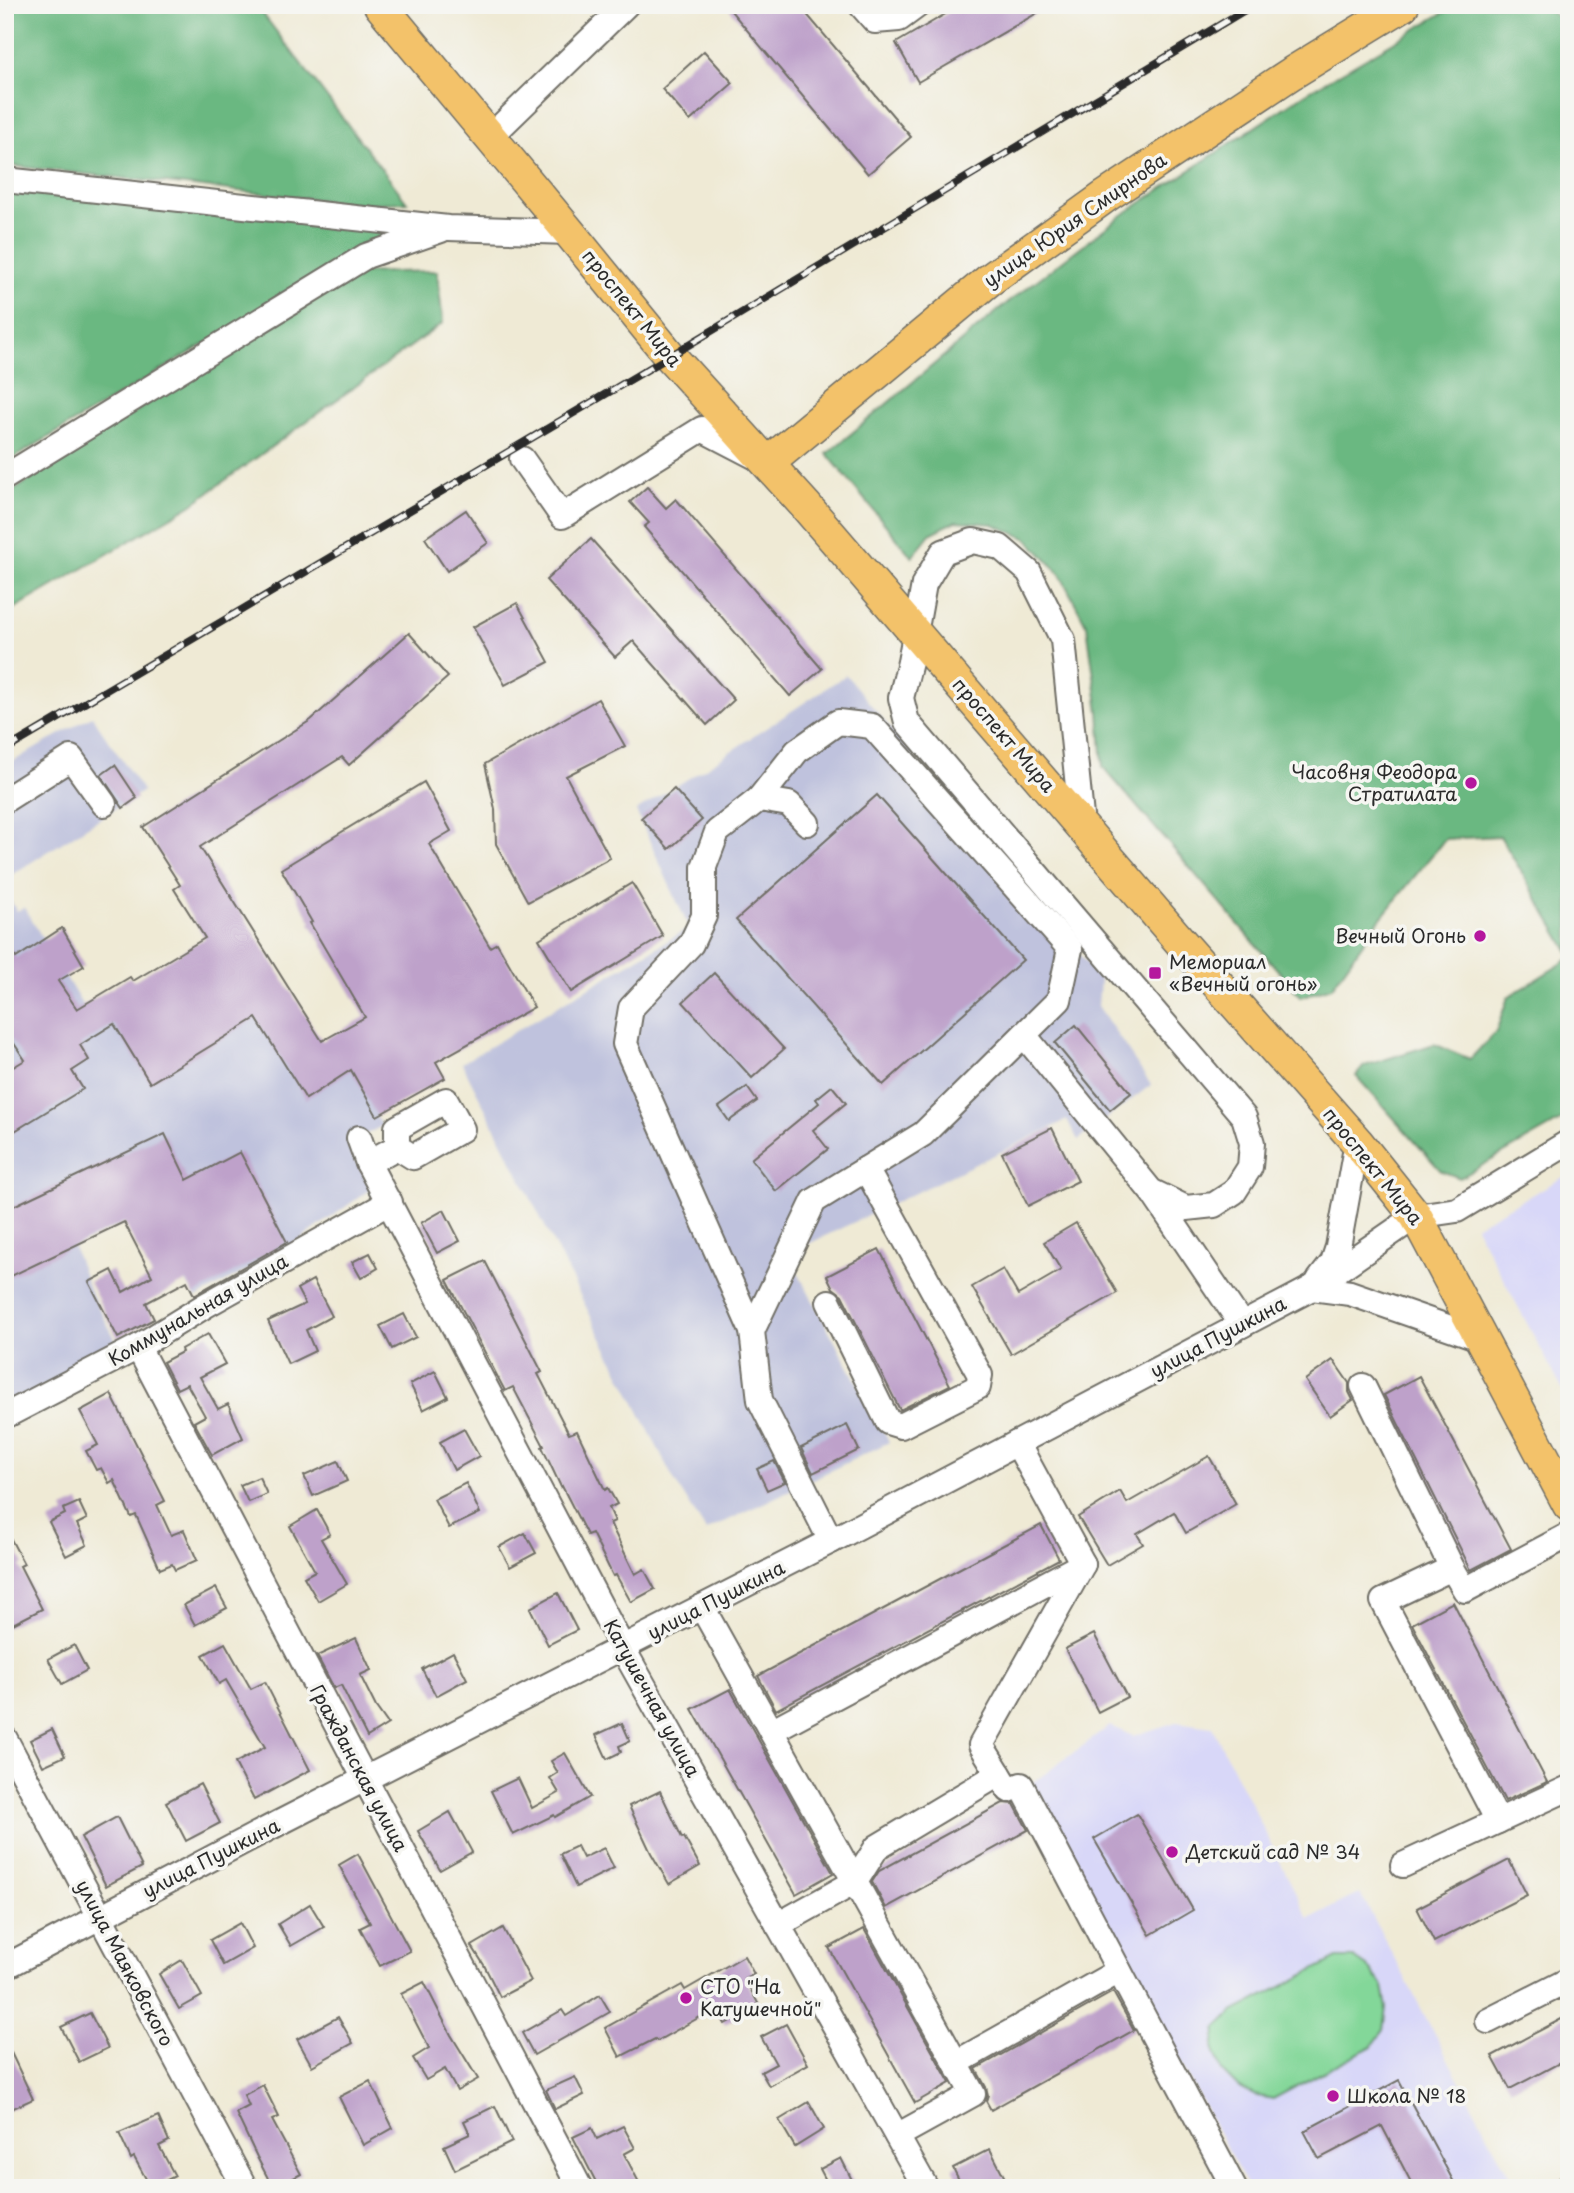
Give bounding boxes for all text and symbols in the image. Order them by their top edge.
street label: улица Юрия Смирнова [977,145,1172,293]
street label: проспект Мира [576,242,689,372]
street label: проспект Мира [947,671,1063,798]
place label: Часовня Феодора Стратилата [1291,757,1457,807]
marker: Часовня Феодора Стратилата [1463,775,1479,791]
place label: Вечный Огонь [1335,921,1466,949]
marker: Вечный Огонь [1472,928,1488,944]
place label: Мемориал «Вечный огонь» [1169,947,1317,997]
marker: Мемориал «Вечный огонь» [1147,965,1163,981]
street label: проспект Мира [1317,1100,1430,1230]
street label: Коммунальная улица [102,1246,293,1372]
street label: улица Пушкина [1144,1288,1291,1384]
street label: улица Пушкина [642,1552,789,1646]
street label: Катушечная улица [598,1613,708,1782]
street label: Гражданская улица [304,1679,416,1856]
street label: улица Пушкина [137,1810,284,1904]
place label: Детский сад № 34 [1185,1837,1360,1865]
marker: Детский сад № 34 [1164,1844,1180,1860]
street label: улица Маяковского [70,1874,182,2051]
place label: СТО "На Катушечной" [700,1972,822,2022]
marker: СТО "На Катушечной" [678,1990,694,2006]
place label: Школа № 18 [1347,2081,1466,2109]
marker: Школа № 18 [1325,2088,1341,2104]

